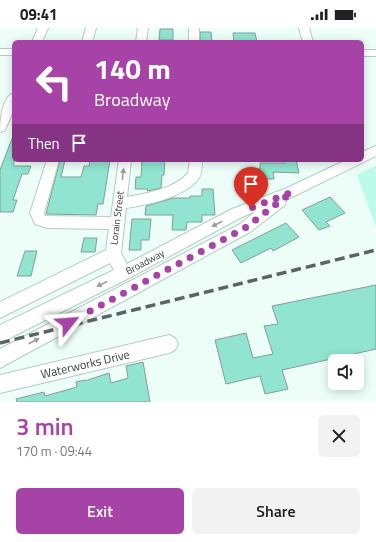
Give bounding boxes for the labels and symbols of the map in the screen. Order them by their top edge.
pin [234,167,268,208]
one-way arrow [120,168,126,180]
street label: Lorain Street [106,190,128,246]
one-way arrow [211,220,223,227]
street label: Broadway [123,245,167,279]
one-way arrow [96,281,108,287]
position arrow [47,302,89,344]
one-way arrow [29,337,40,344]
street label: Waterworks Drive [39,345,131,383]

